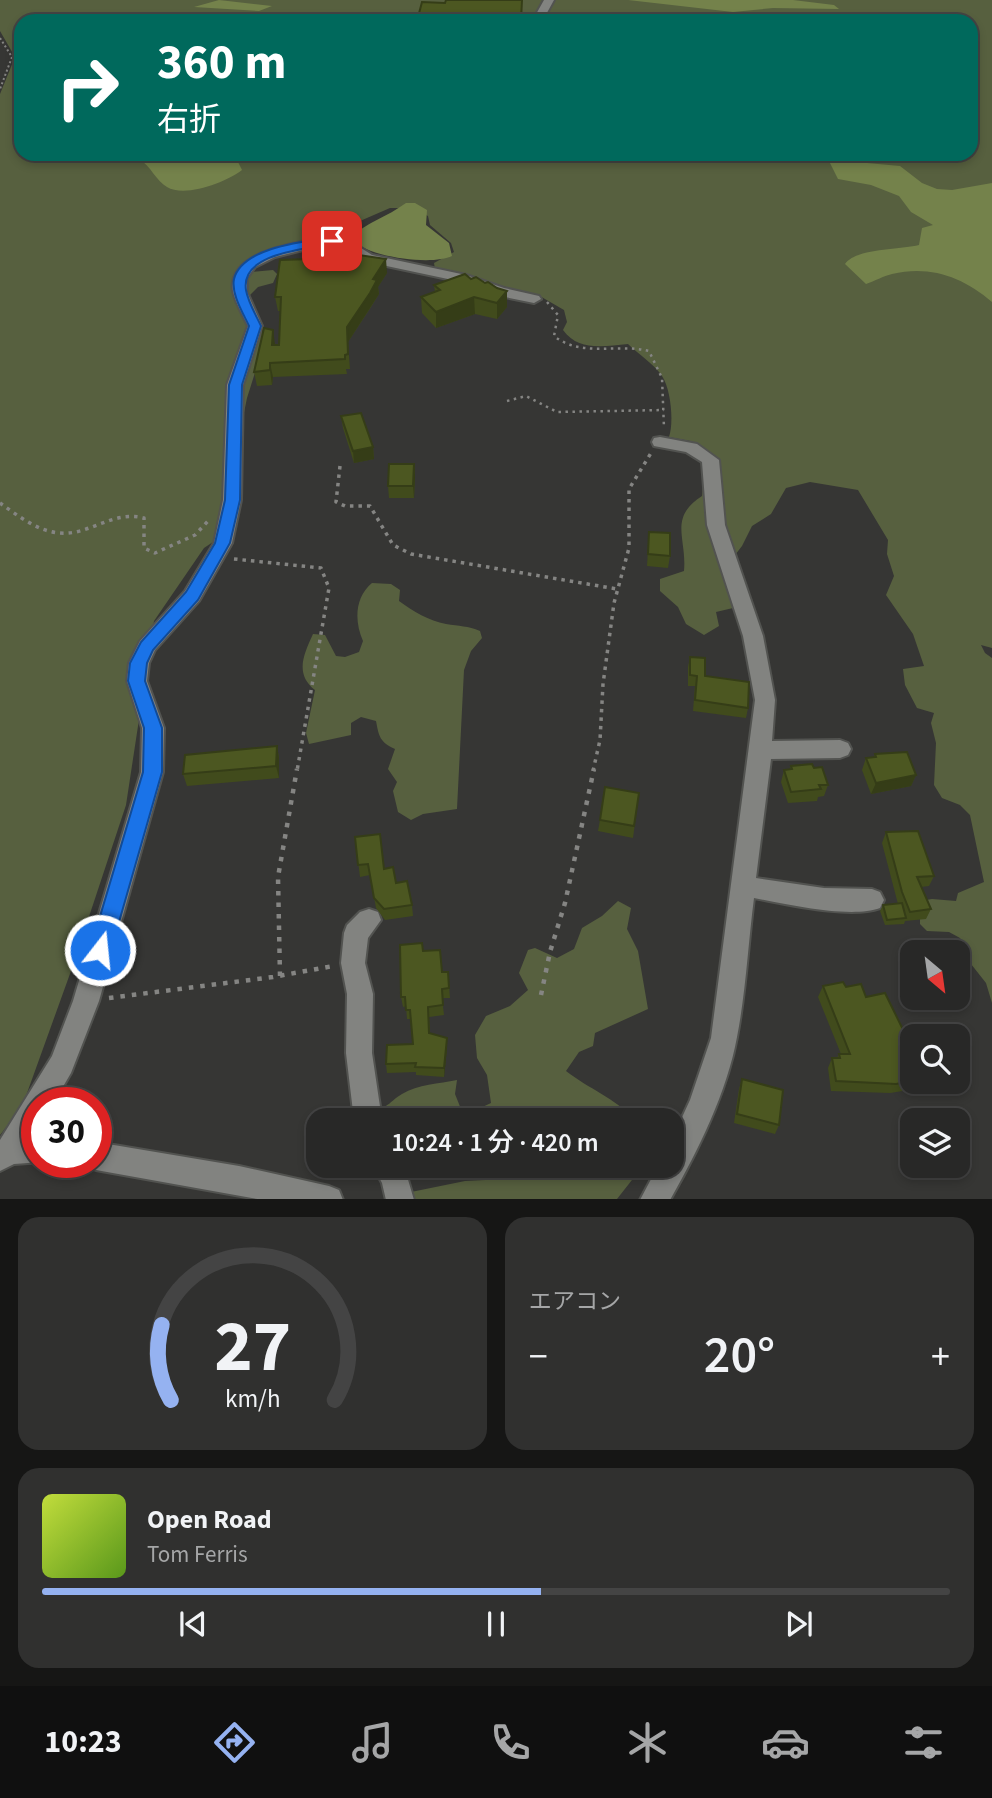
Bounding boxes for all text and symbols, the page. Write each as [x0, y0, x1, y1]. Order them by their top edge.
text: 360 m [157, 28, 286, 98]
icon: right [42, 42, 133, 133]
text: 右折 [157, 97, 221, 143]
pin [302, 211, 362, 271]
icon: arrive [313, 222, 351, 260]
position arrow [63, 913, 137, 987]
north arrow [900, 940, 970, 1010]
map controls [900, 940, 970, 1178]
button: search [900, 1024, 970, 1094]
speed limit sign: 30 [21, 1087, 112, 1178]
button: layers [900, 1108, 970, 1178]
text: 10:24 · 1 分 · 420 m [391, 1124, 599, 1161]
text: エアコン [529, 1285, 621, 1318]
text: 27 [214, 1295, 291, 1399]
text: 20° [704, 1319, 775, 1393]
text: − [529, 1330, 548, 1384]
text: + [931, 1330, 950, 1384]
text: km/h [225, 1380, 280, 1416]
text: Open Road [147, 1501, 272, 1538]
text: Tom Ferris [147, 1538, 248, 1571]
icon: previous [174, 1605, 212, 1643]
icon: pause [477, 1605, 515, 1643]
icon: next [780, 1605, 818, 1643]
icon: directions [210, 1718, 259, 1767]
icon: music [348, 1718, 397, 1767]
icon: phone [486, 1718, 535, 1767]
icon: climate [623, 1718, 672, 1767]
icon: car [761, 1718, 810, 1767]
icon: filters [899, 1718, 948, 1767]
text: 10:23 [44, 1719, 122, 1765]

